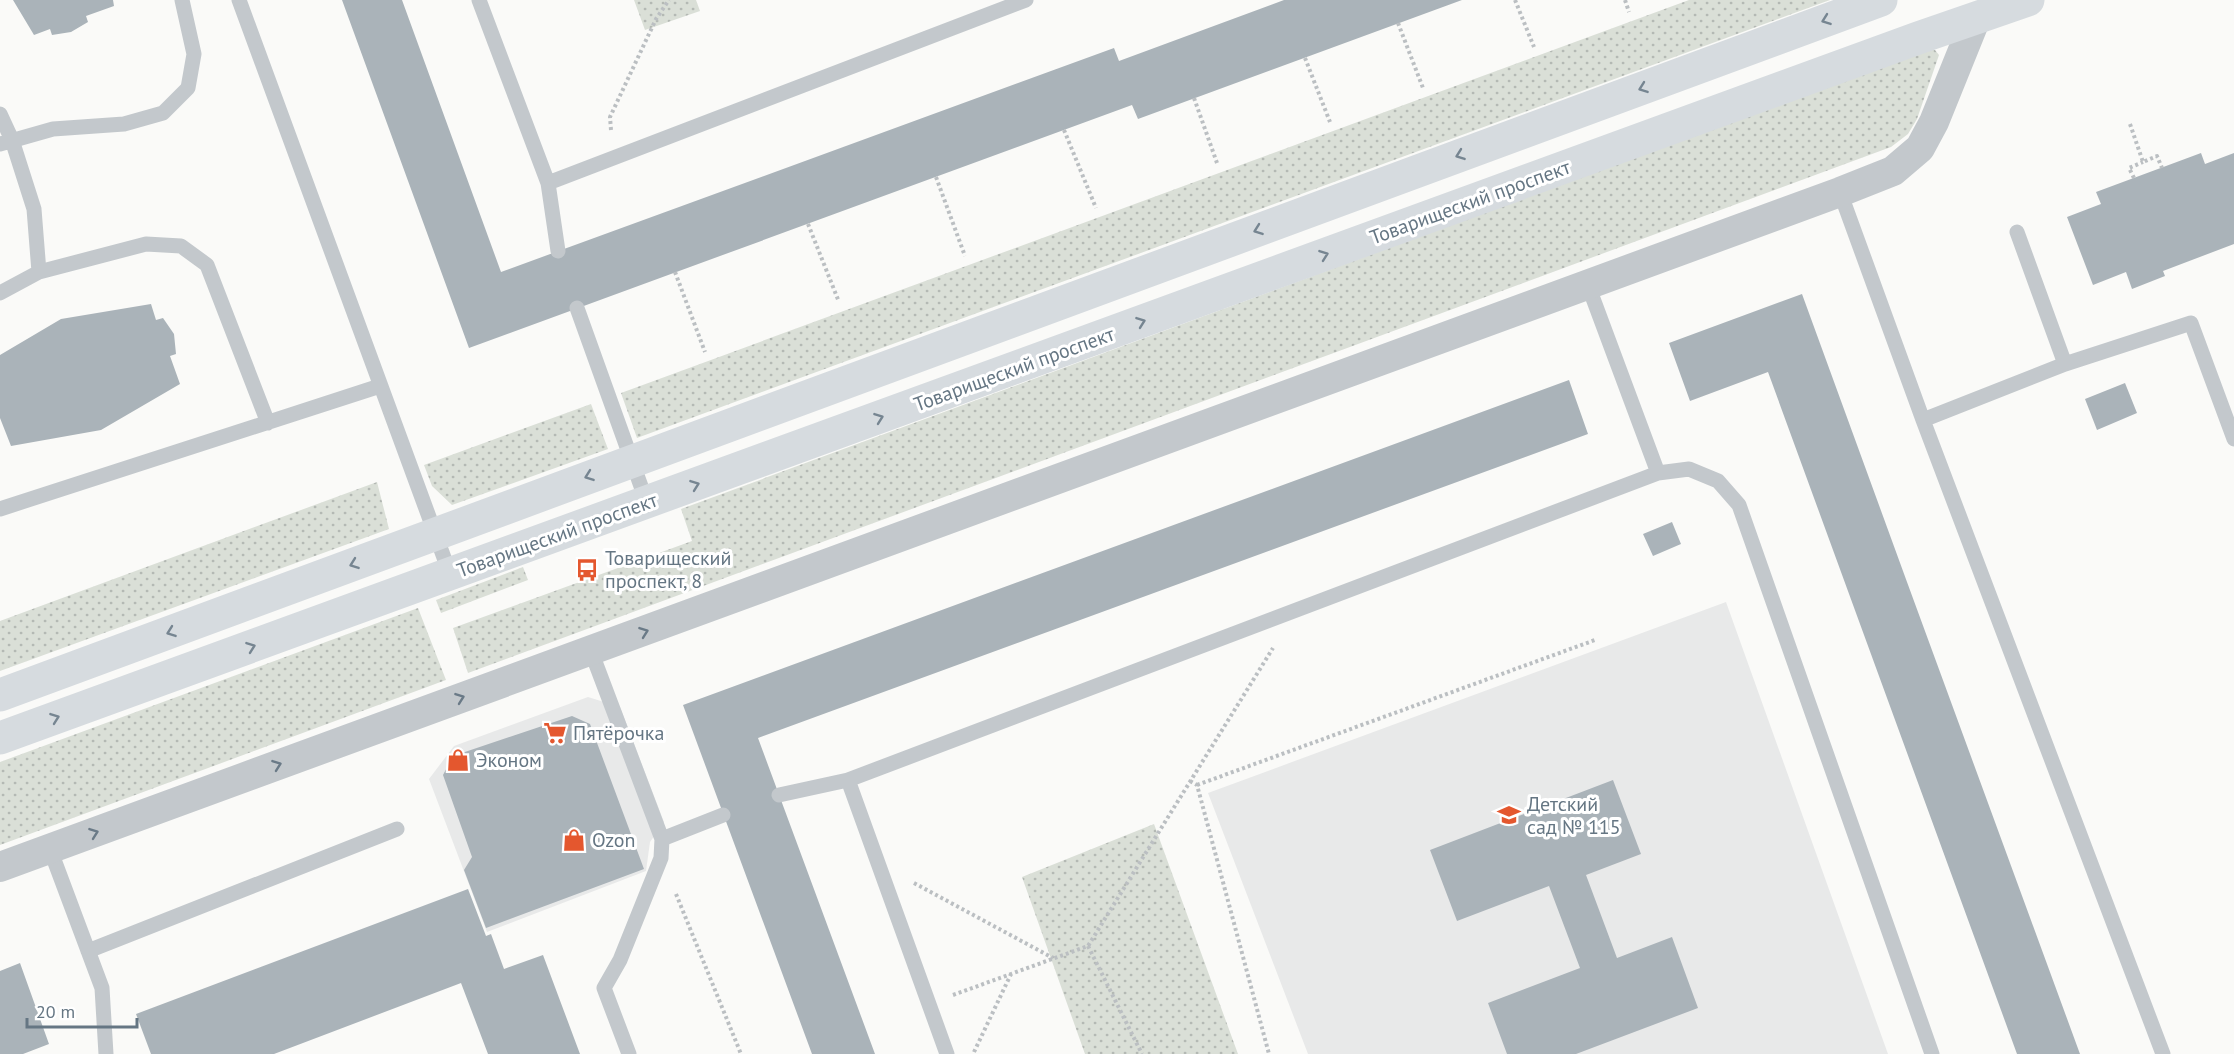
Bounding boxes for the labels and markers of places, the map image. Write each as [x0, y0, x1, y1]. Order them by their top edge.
place label: Товарищеский проспект, 8 [605, 545, 731, 594]
bus stop icon: Товарищеский проспект, 8 [574, 557, 600, 583]
supermarket icon: Пятёрочка [542, 720, 568, 746]
place label: Пятёрочка [573, 720, 664, 746]
shop icon: Эконом [445, 747, 471, 773]
place label: Эконом [476, 747, 542, 773]
place label: Детский сад № 115 [1527, 791, 1621, 840]
school or university icon: Детский сад № 115 [1496, 802, 1522, 828]
shop icon: Ozon [561, 827, 587, 853]
place label: Ozon [592, 827, 636, 853]

